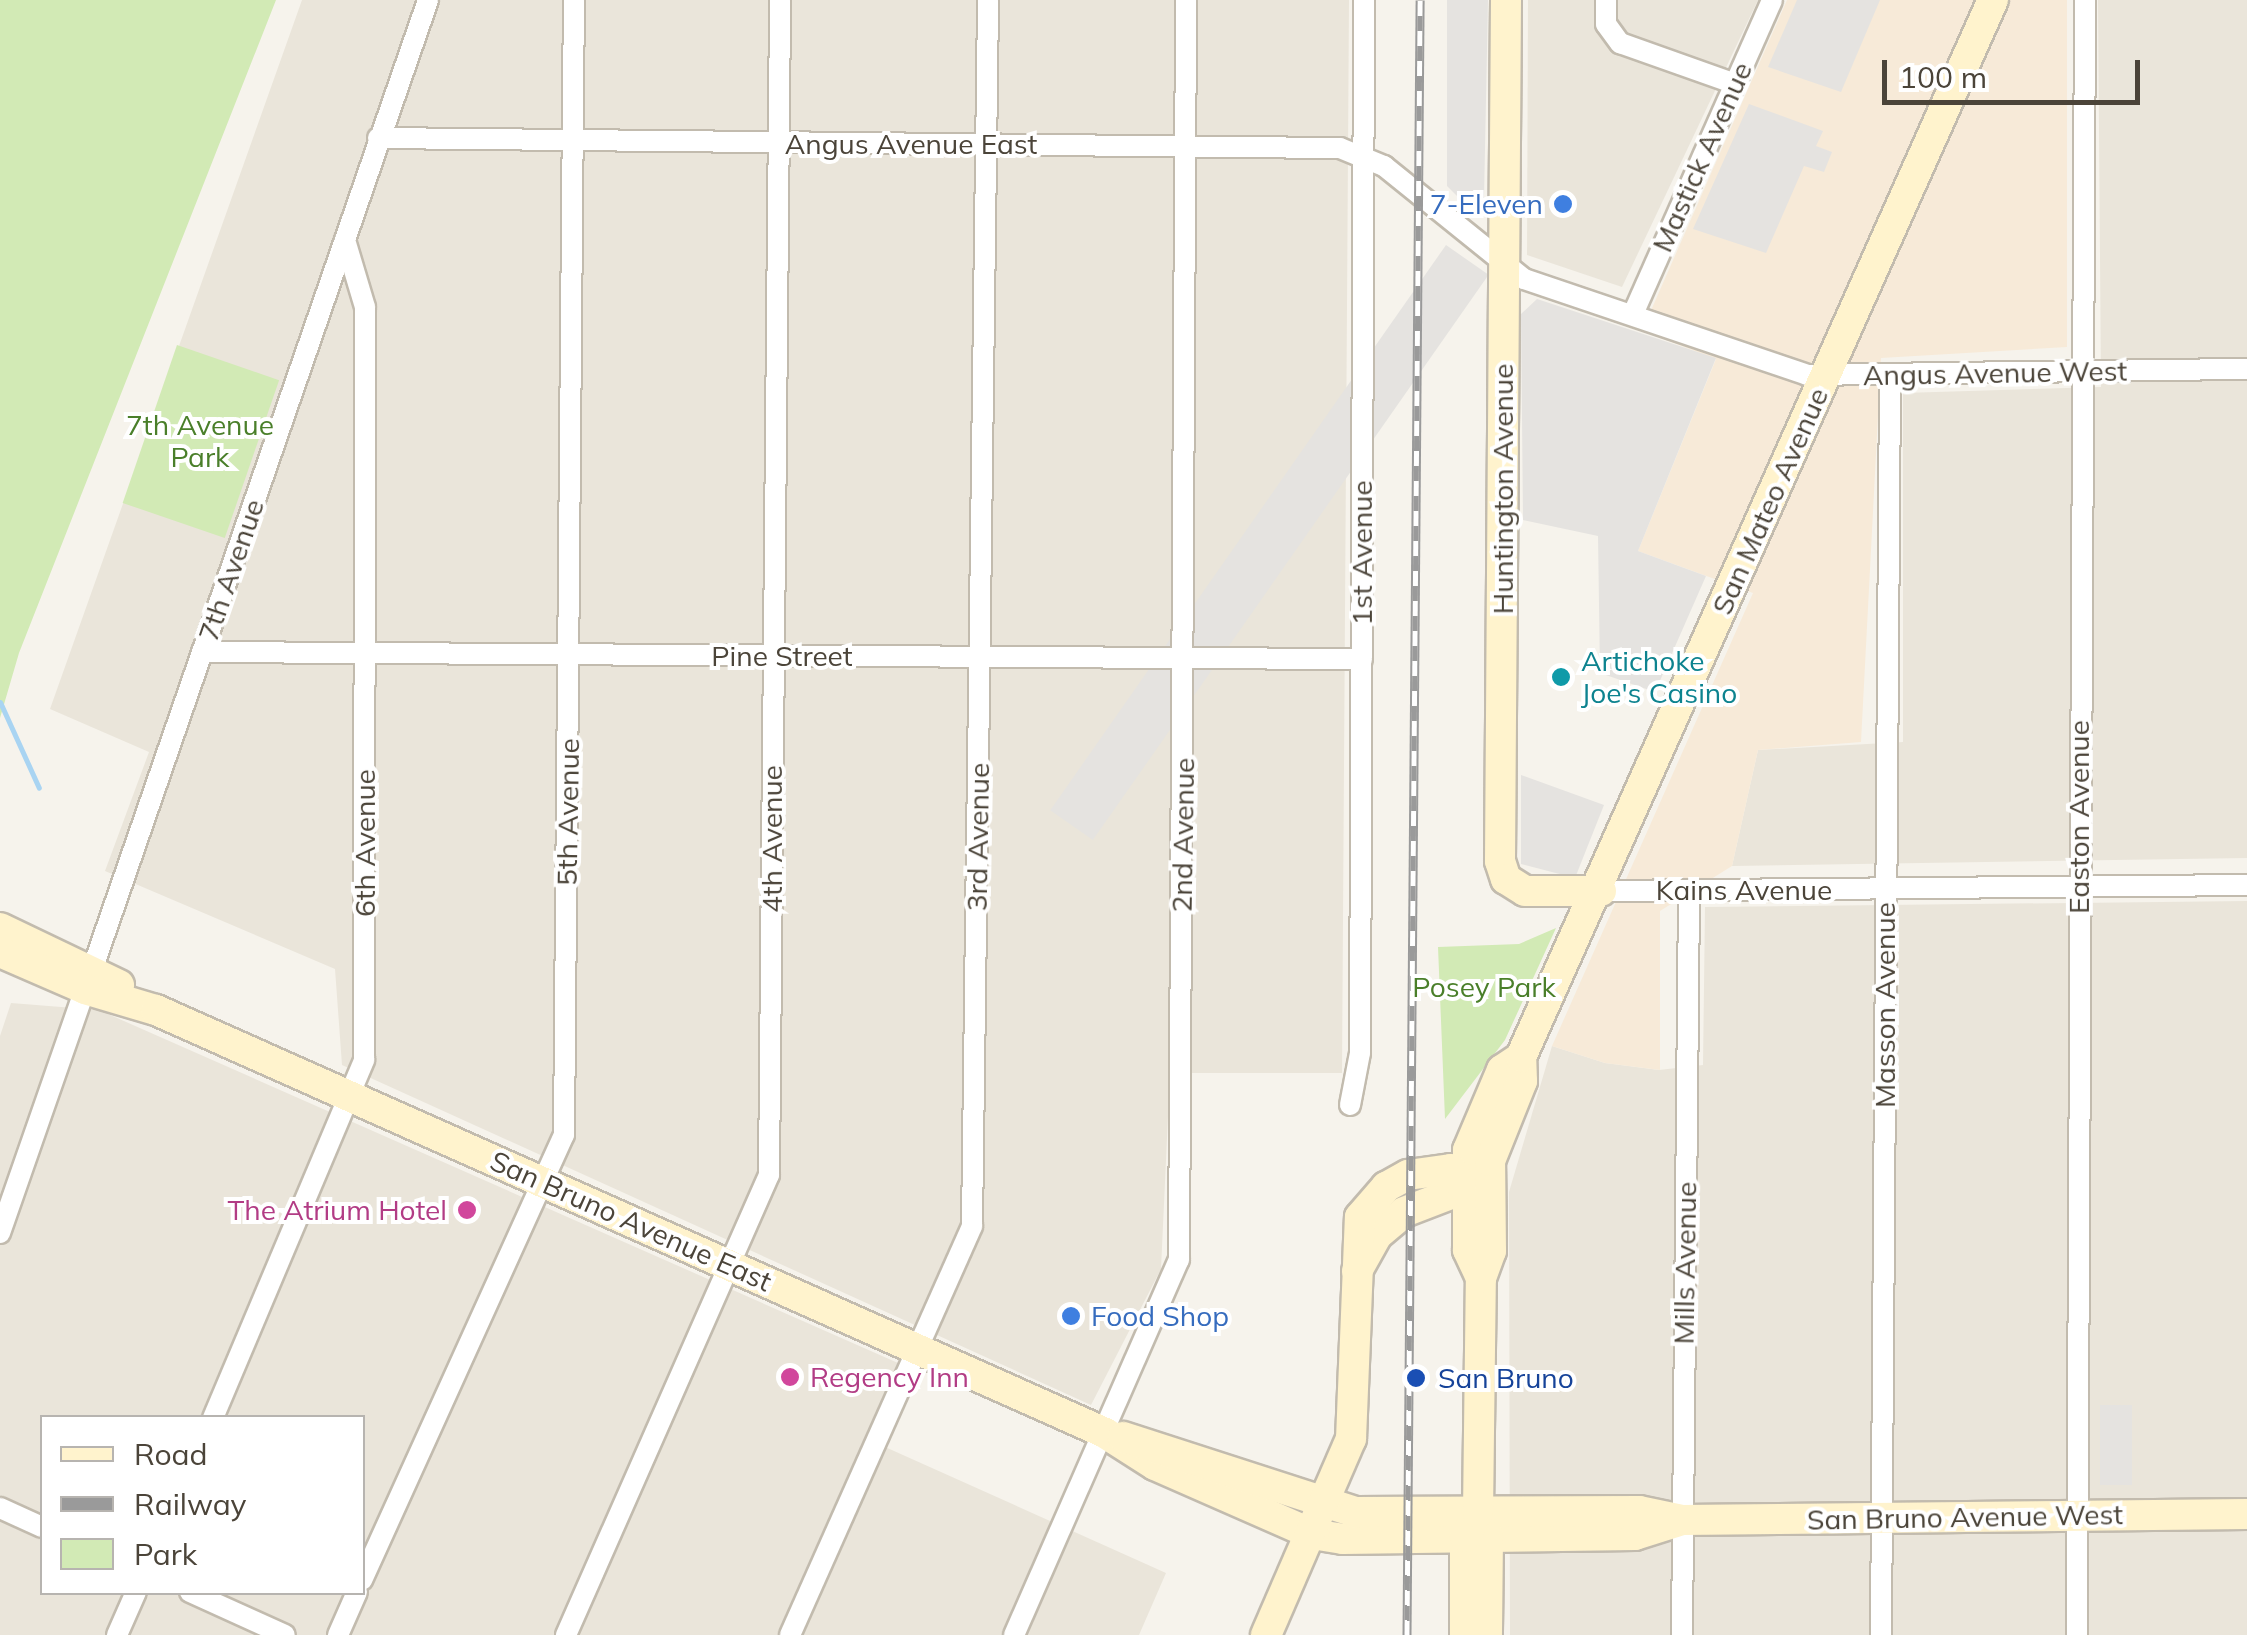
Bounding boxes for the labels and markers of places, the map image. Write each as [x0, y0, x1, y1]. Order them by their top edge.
place label: 7-Eleven [1430, 187, 1543, 221]
marker: 7-Eleven [1552, 193, 1574, 215]
place label: Artichoke Joe's Casino [1581, 644, 1737, 710]
marker: Artichoke Joe's Casino [1550, 666, 1572, 688]
place label: The Atrium Hotel [227, 1193, 447, 1227]
marker: The Atrium Hotel [456, 1199, 478, 1221]
place label: Food Shop [1091, 1299, 1229, 1333]
marker: Food Shop [1060, 1305, 1082, 1327]
place label: Regency Inn [810, 1360, 969, 1394]
place label: San Bruno [1438, 1361, 1574, 1395]
marker: San Bruno [1403, 1365, 1429, 1391]
marker: Regency Inn [779, 1366, 801, 1388]

